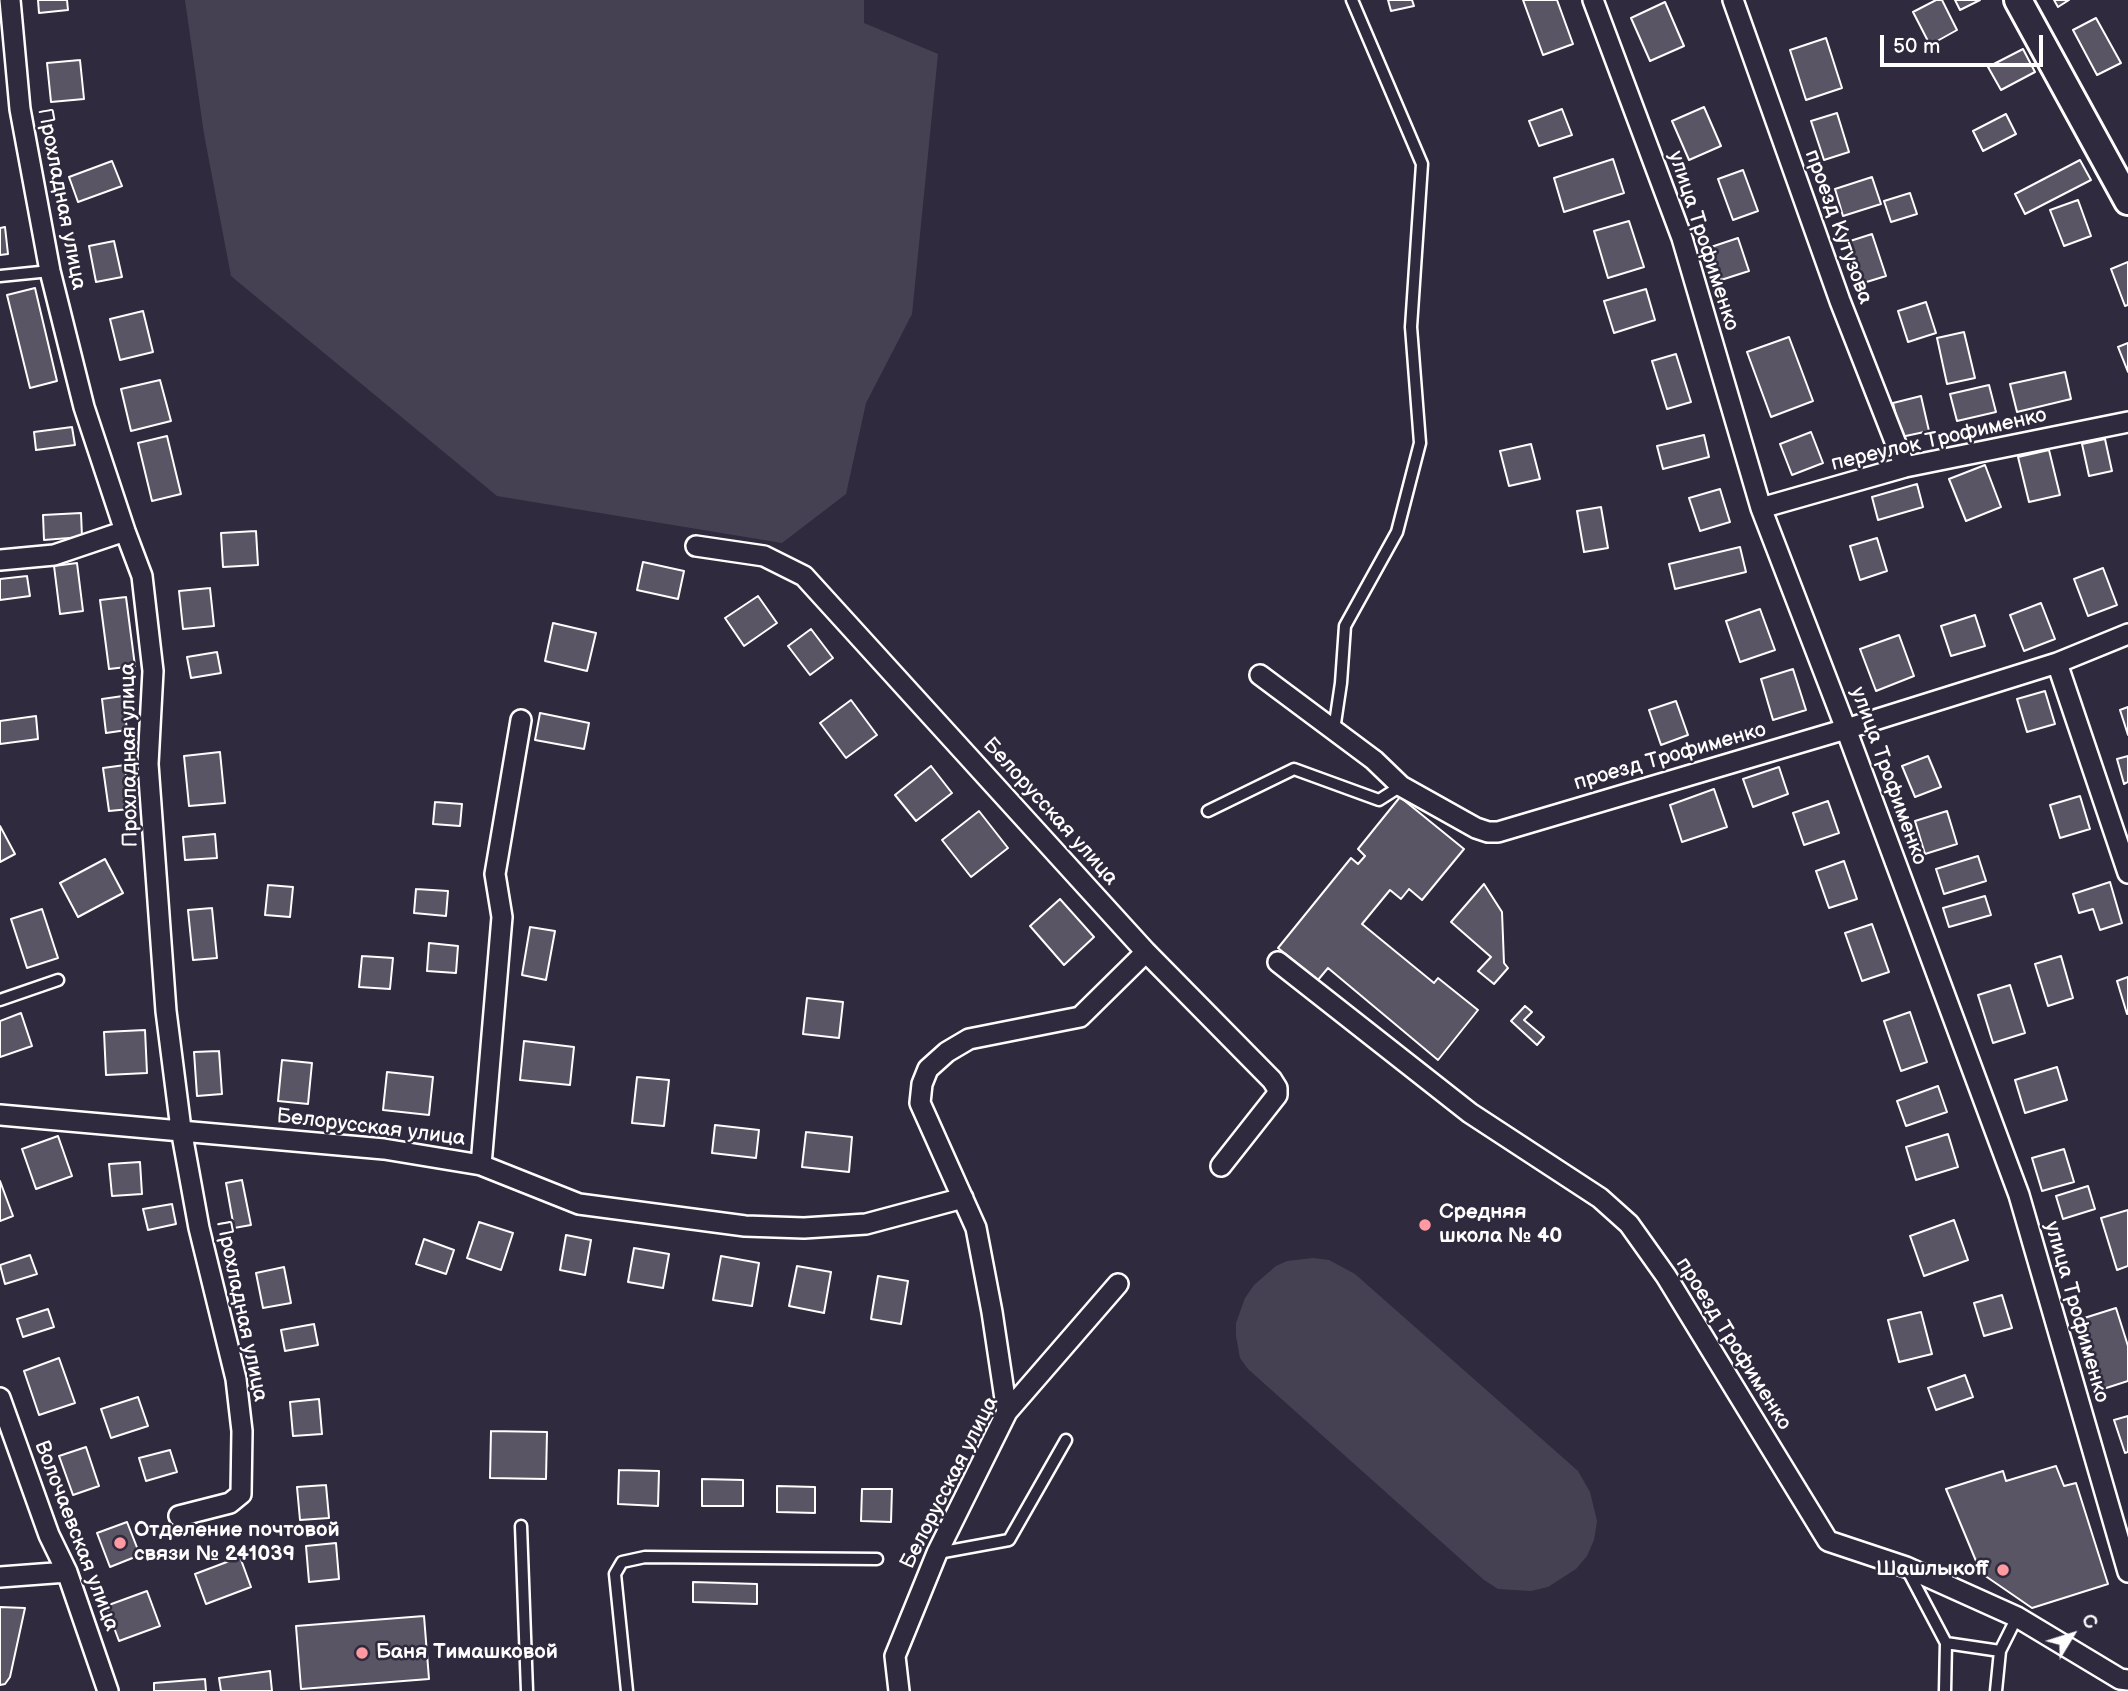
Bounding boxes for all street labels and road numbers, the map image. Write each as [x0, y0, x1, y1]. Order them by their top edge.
street label: Прохладная улица [31, 106, 91, 292]
street label: проезд Кутузова [1798, 146, 1878, 308]
street label: улица Трофименко [1662, 148, 1744, 334]
street label: переулок Трофименко [1829, 403, 2049, 477]
street label: Прохладная улица [116, 662, 144, 848]
street label: улица Трофименко [1844, 684, 1932, 868]
street label: проезд Трофименко [1571, 718, 1769, 796]
street label: Белорусская улица [977, 733, 1123, 891]
street label: Белорусская улица [275, 1104, 467, 1152]
street label: Прохладная улица [209, 1218, 273, 1404]
street label: улица Трофименко [2038, 1219, 2114, 1405]
street label: проезд Трофименко [1670, 1253, 1796, 1435]
street label: Белорусская улица [896, 1393, 1004, 1573]
street label: Волочаевская улица [28, 1437, 124, 1635]

